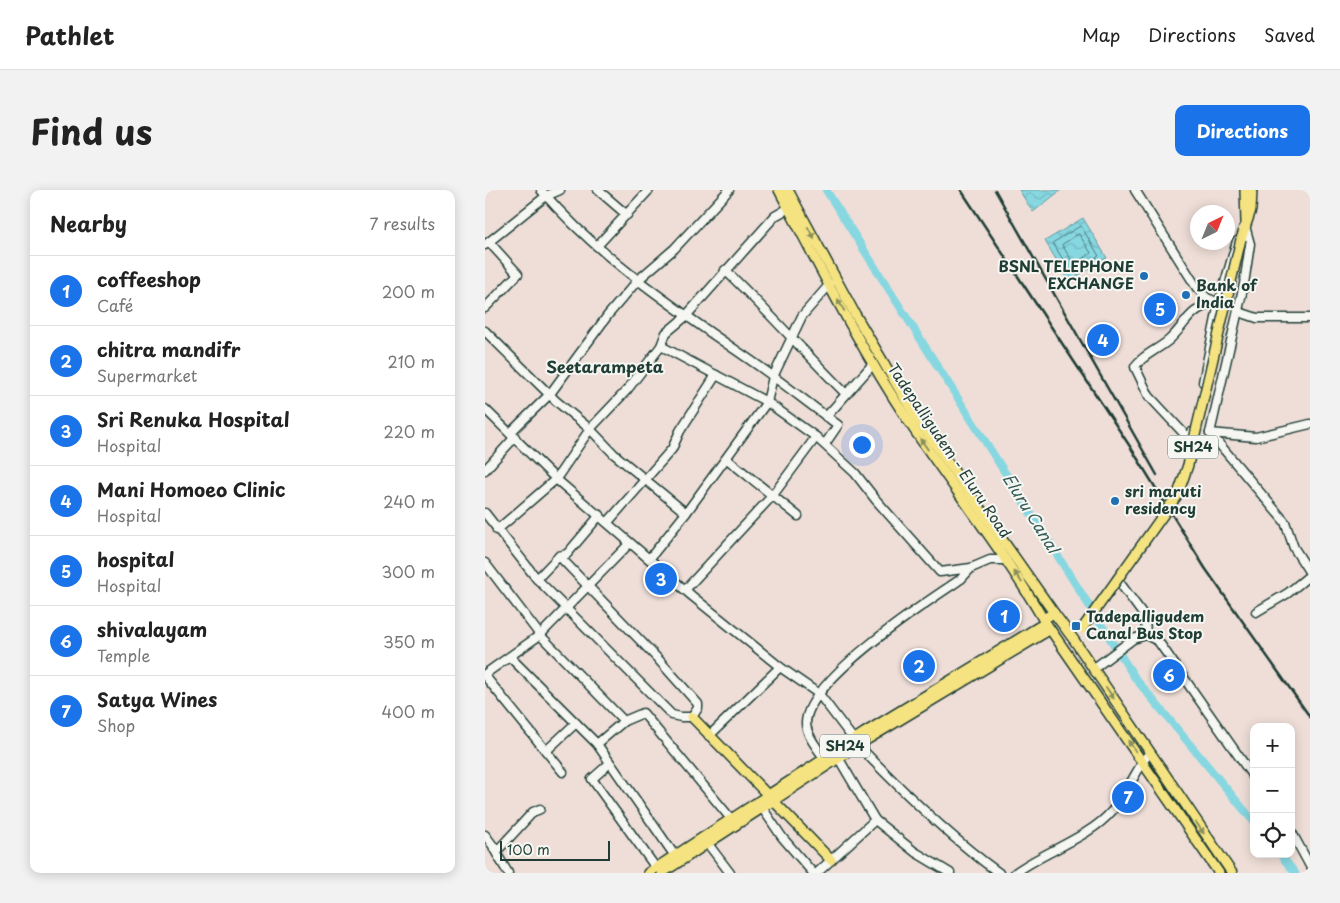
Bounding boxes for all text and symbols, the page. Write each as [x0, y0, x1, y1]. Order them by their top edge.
text: Pathlet [25, 17, 115, 53]
text: Map [1082, 21, 1120, 48]
text: Directions [1148, 21, 1236, 48]
text: Saved [1264, 21, 1315, 48]
text: Find us [30, 104, 152, 157]
button: Directions [1175, 105, 1310, 156]
north arrow [1190, 205, 1235, 250]
text: Nearby [50, 207, 127, 239]
text: 7 results [370, 211, 435, 235]
one-way arrow [807, 226, 815, 240]
place label: BSNL TELEPHONE EXCHANGE [999, 254, 1134, 294]
text: coffeeshop [97, 265, 201, 293]
marker: BSNL TELEPHONE EXCHANGE [1138, 270, 1150, 282]
place label: Bank of India [1196, 273, 1259, 313]
text: 1 [62, 279, 70, 303]
text: 200 m [382, 279, 435, 303]
marker: Bank of India [1180, 289, 1192, 301]
pin: 5 [1144, 290, 1176, 328]
text: Café [97, 293, 133, 317]
one-way arrow [837, 298, 845, 312]
pin: 4 [1087, 321, 1119, 359]
text: chitra mandifr [97, 335, 240, 363]
text: 2 [60, 349, 72, 373]
text: 210 m [387, 349, 435, 373]
district label: Seetarampeta [546, 354, 664, 378]
street label: Tadepalligudem - Eluru Road [883, 358, 1018, 542]
text: Supermarket [97, 363, 197, 387]
text: Sri Renuka Hospital [97, 405, 290, 433]
text: 3 [61, 419, 71, 443]
text: 220 m [384, 419, 435, 443]
your location [849, 432, 875, 458]
text: Hospital [97, 433, 161, 457]
road number: SH24 [1168, 436, 1218, 458]
one-way arrow [919, 438, 929, 451]
water label: Eluru Canal [998, 468, 1067, 559]
text: Mani Homoeo Clinic [97, 475, 286, 503]
place label: sri maruti residency [1125, 479, 1201, 519]
text: 4 [61, 489, 71, 513]
text: 240 m [383, 489, 435, 513]
marker: sri maruti residency [1109, 495, 1121, 507]
text: Hospital [97, 503, 161, 527]
text: hospital [97, 545, 174, 573]
text: 5 [61, 559, 71, 583]
text: 300 m [381, 559, 435, 583]
pin: 3 [645, 560, 677, 598]
one-way arrow [1013, 571, 1023, 584]
text: Hospital [97, 573, 161, 597]
pin: 1 [988, 597, 1020, 635]
place label: Tadepalligudem Canal Bus Stop [1086, 604, 1204, 644]
text: shivalayam [97, 615, 207, 643]
marker: Tadepalligudem Canal Bus Stop [1070, 620, 1082, 632]
text: 6 [60, 629, 72, 653]
text: 350 m [383, 629, 435, 653]
text: Temple [97, 643, 150, 667]
pin: 2 [903, 647, 935, 685]
pin: 6 [1153, 656, 1185, 694]
text: Satya Wines [97, 685, 217, 713]
one-way arrow [1105, 687, 1114, 700]
text: 7 [61, 699, 71, 723]
text: 400 m [382, 699, 435, 723]
text: Shop [97, 713, 135, 737]
map controls [1250, 723, 1295, 858]
button: + [1250, 723, 1295, 768]
road number: SH24 [820, 734, 870, 758]
one-way arrow [1127, 740, 1137, 753]
button: − [1250, 768, 1295, 813]
pin: 7 [1112, 778, 1144, 816]
button: locate [1250, 813, 1295, 858]
one-way arrow [1195, 821, 1205, 835]
scale bar [500, 838, 610, 861]
text: 100 m [507, 839, 550, 860]

